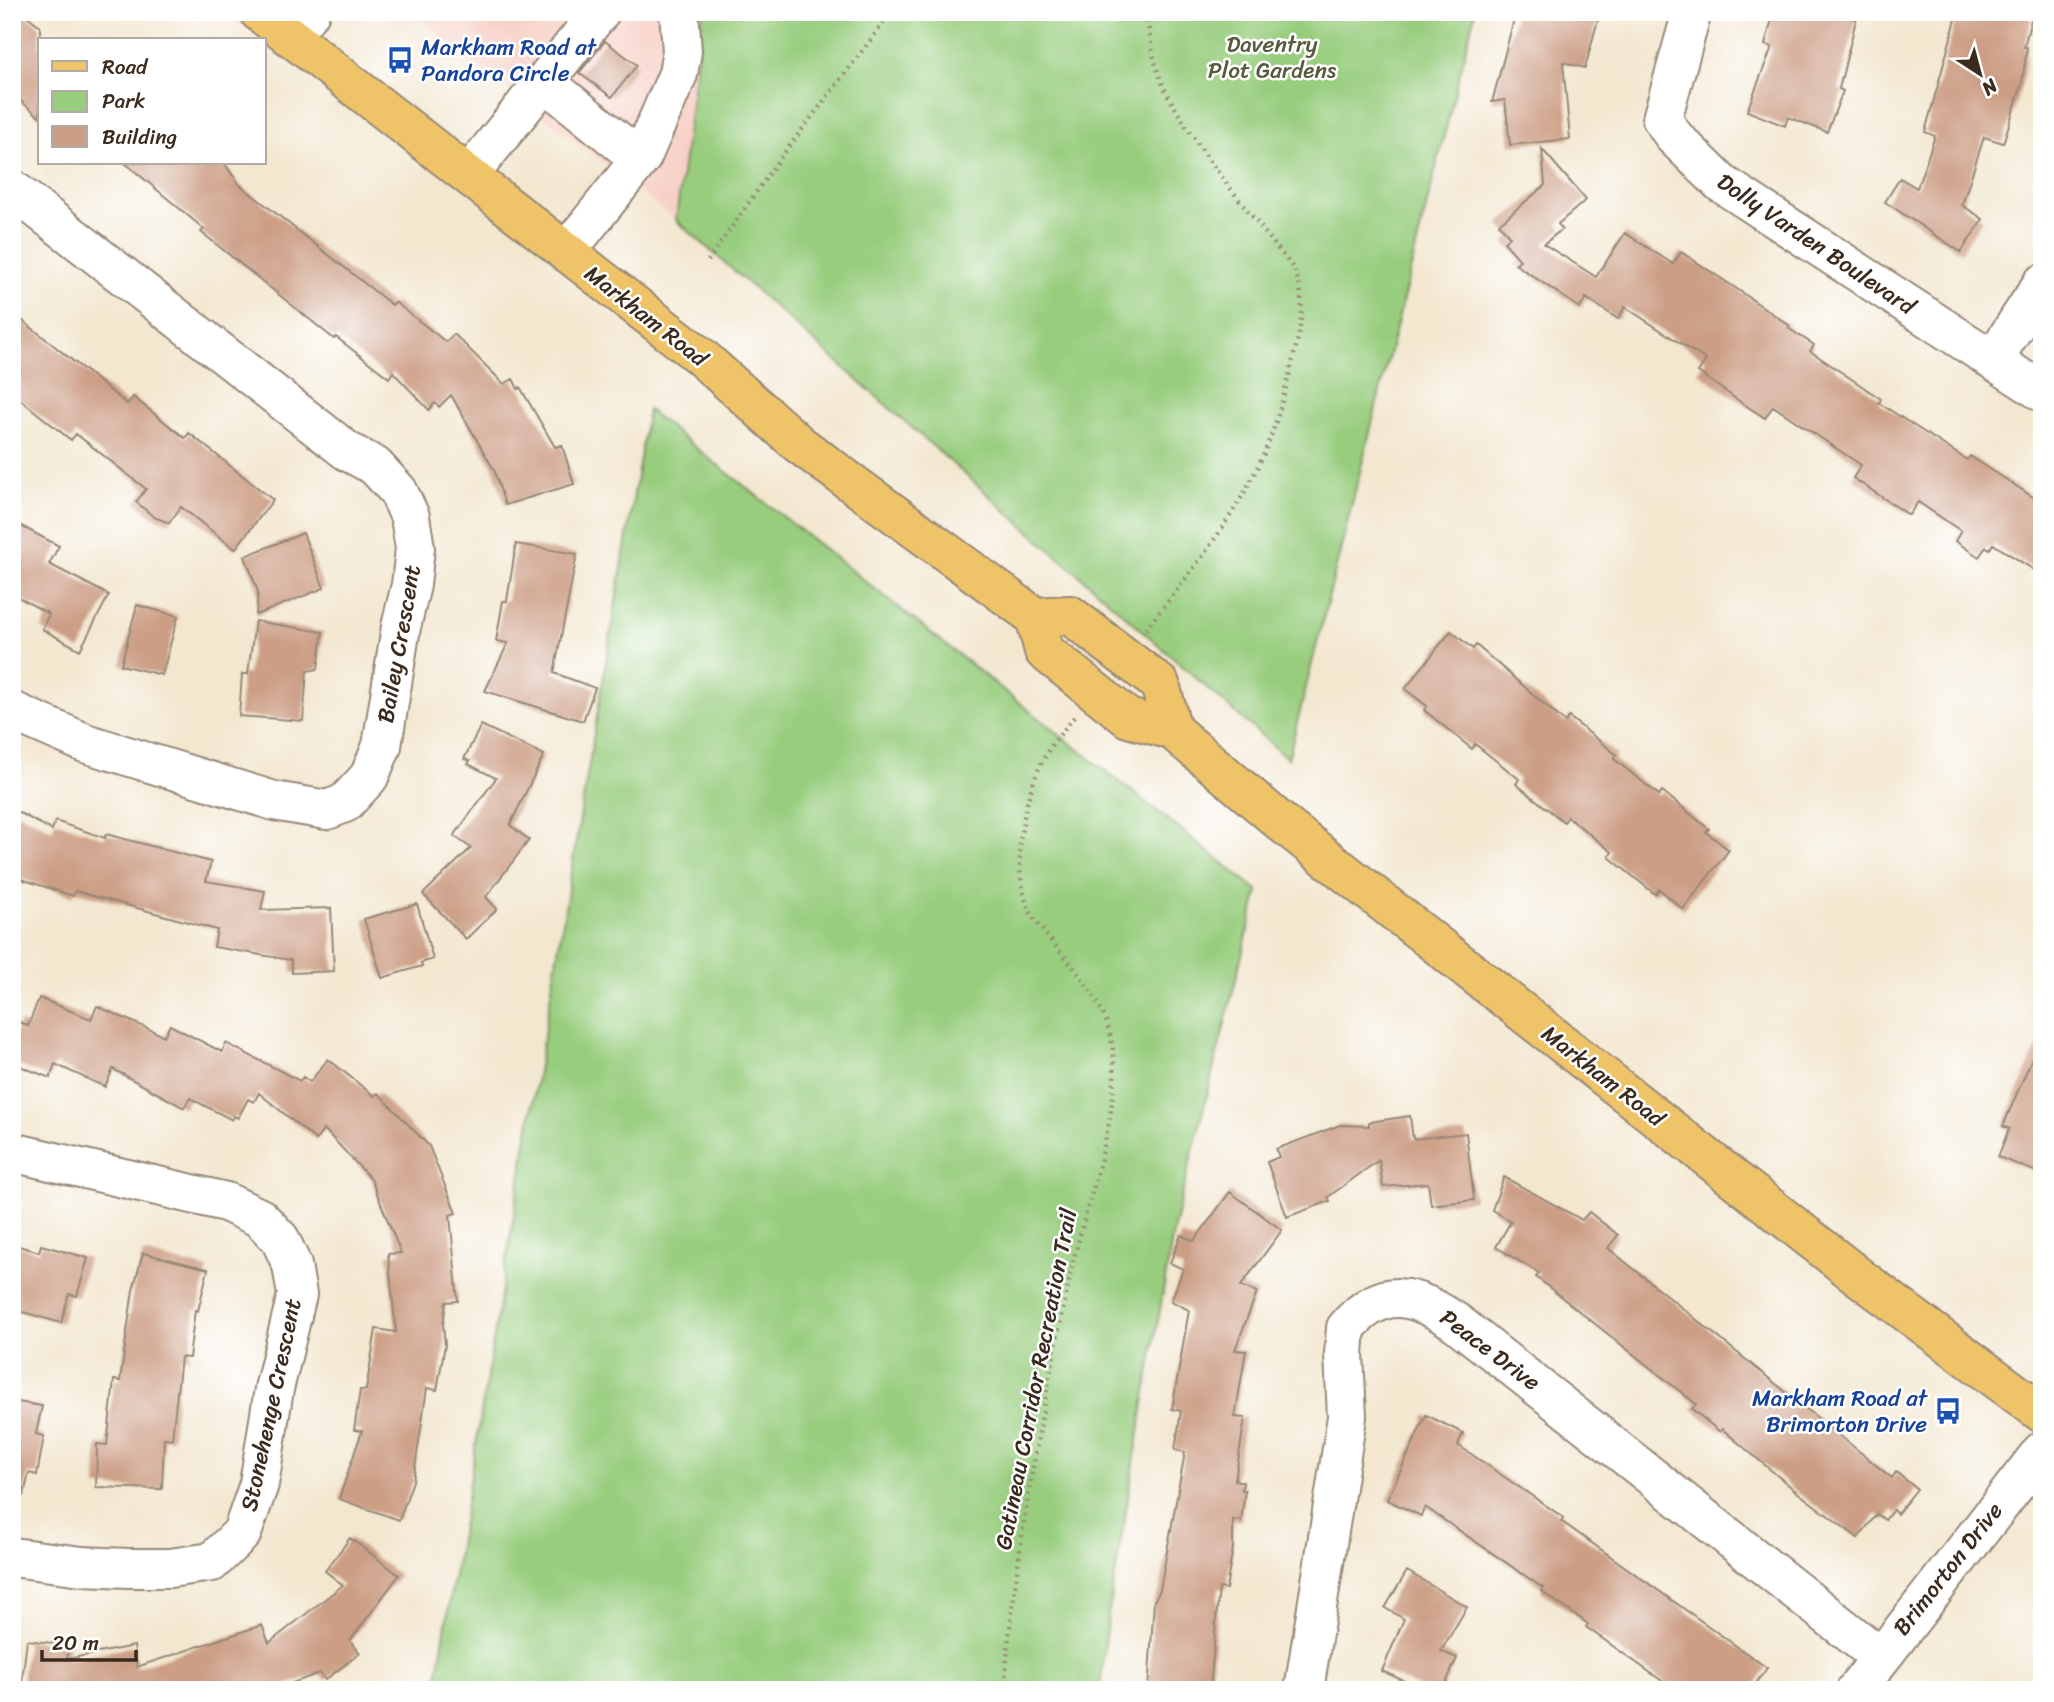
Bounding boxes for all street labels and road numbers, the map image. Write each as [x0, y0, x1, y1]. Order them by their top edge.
street label: Dolly Varden Boulevard [1708, 162, 1925, 327]
street label: Markham Road [575, 254, 718, 379]
street label: Bailey Crescent [365, 562, 433, 726]
street label: Markham Road [1532, 1014, 1675, 1139]
street label: Gatineau Corridor Recreation Trail [983, 1204, 1089, 1553]
street label: Stonehenge Crescent [228, 1295, 314, 1515]
street label: Peace Drive [1431, 1298, 1550, 1402]
street label: Brimorton Drive [1882, 1493, 2014, 1645]

